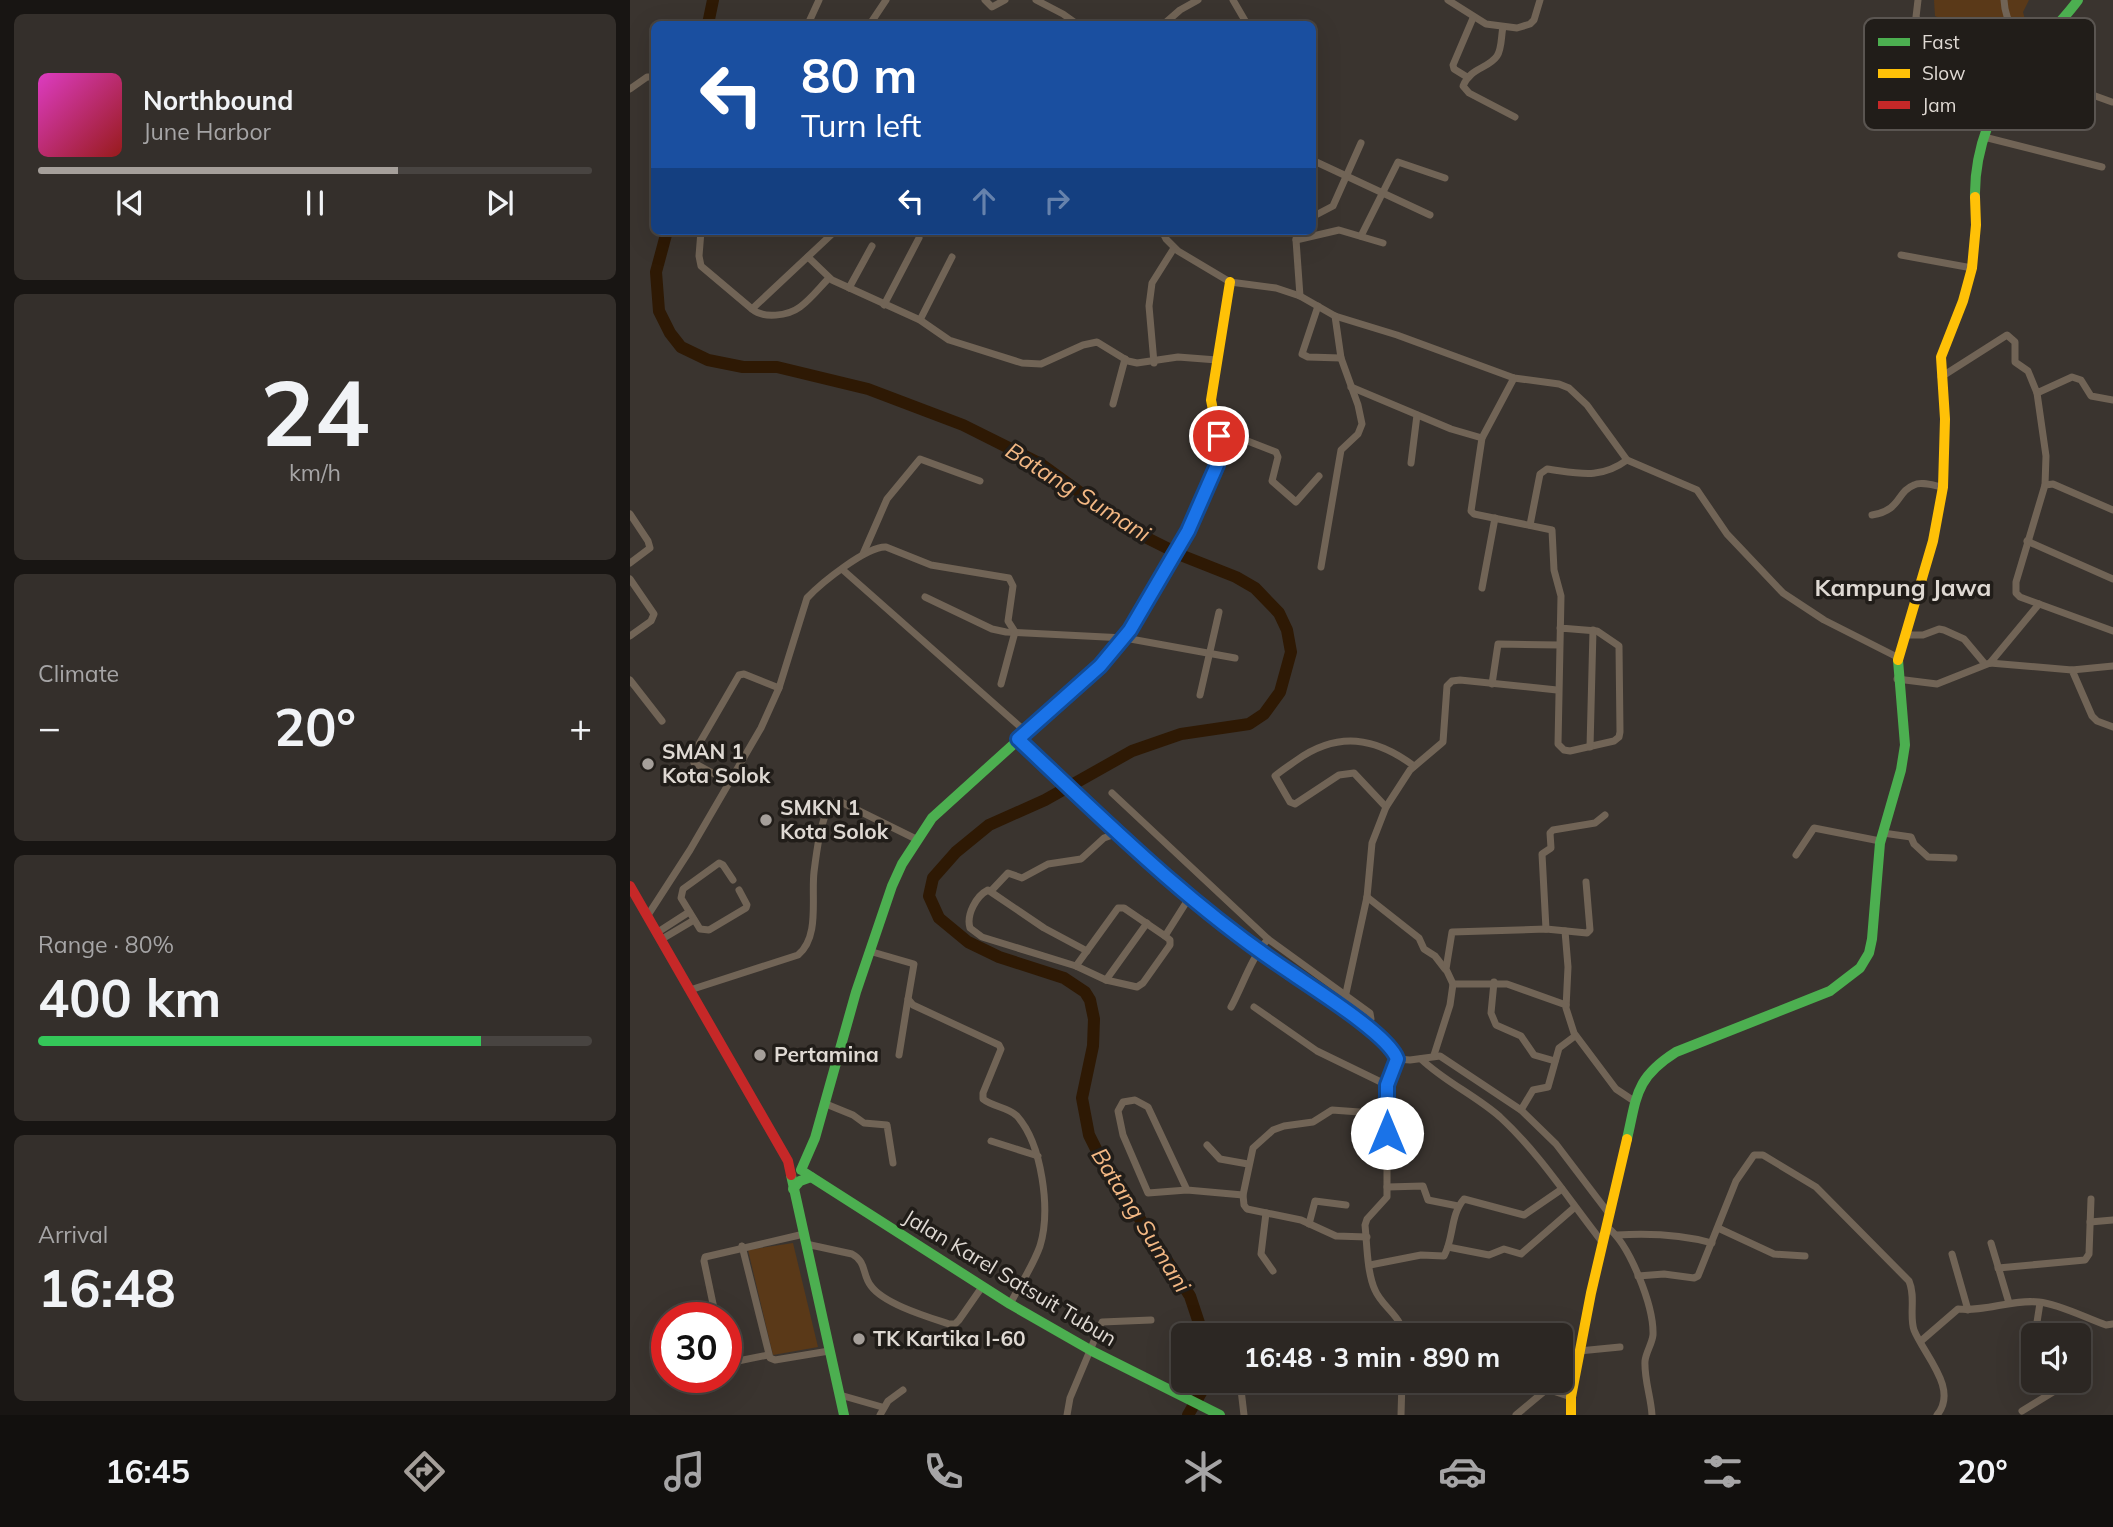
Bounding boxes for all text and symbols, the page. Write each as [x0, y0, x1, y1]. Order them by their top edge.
legend [1864, 18, 2095, 130]
text: Fast [1922, 30, 1960, 54]
text: 80 m [801, 44, 917, 105]
icon: left [686, 49, 777, 140]
text: Slow [1922, 61, 1966, 85]
text: Northbound [143, 84, 293, 117]
text: Jam [1922, 93, 1956, 117]
text: Turn left [801, 105, 921, 145]
text: June Harbor [143, 117, 271, 146]
icon: left [892, 182, 930, 220]
icon: ahead [965, 182, 1003, 220]
icon: right [1038, 182, 1076, 220]
icon: previous [111, 184, 149, 222]
icon: pause [296, 184, 334, 222]
icon: next [481, 184, 519, 222]
text: 24 [260, 355, 370, 469]
pin [1189, 406, 1249, 466]
icon: arrive [1200, 417, 1238, 455]
water label: Batang Sumani [1001, 436, 1156, 548]
text: km/h [289, 458, 341, 487]
district label: Kampung Jawa [1815, 572, 1991, 602]
text: Climate [38, 659, 119, 688]
text: 20° [274, 694, 356, 759]
text: − [38, 703, 61, 751]
text: + [569, 703, 592, 751]
place label: SMAN 1 Kota Solok [662, 738, 771, 788]
marker: SMAN 1 Kota Solok [640, 756, 656, 772]
place label: SMKN 1 Kota Solok [780, 794, 889, 844]
marker: SMKN 1 Kota Solok [758, 812, 774, 828]
text: Range · 80% [38, 930, 174, 959]
text: 400 km [38, 965, 221, 1030]
place label: Pertamina [774, 1041, 879, 1067]
marker: Pertamina [752, 1047, 768, 1063]
position arrow [1350, 1096, 1424, 1170]
water label: Batang Sumani [1085, 1142, 1198, 1298]
street label: Jalan Karel Satsuit Tubun [899, 1203, 1122, 1351]
text: Arrival [38, 1220, 108, 1249]
text: 16:48 [38, 1255, 176, 1320]
speed limit sign: 30 [651, 1302, 742, 1393]
map controls [2021, 1323, 2091, 1393]
button: sound [2021, 1323, 2091, 1393]
place label: TK Kartika I-60 [873, 1325, 1026, 1351]
marker: TK Kartika I-60 [851, 1331, 867, 1347]
text: 16:48 · 3 min · 890 m [1244, 1341, 1500, 1374]
icon: directions [400, 1447, 449, 1496]
icon: music [660, 1447, 709, 1496]
icon: phone [919, 1447, 968, 1496]
icon: climate [1179, 1447, 1228, 1496]
icon: car [1438, 1447, 1487, 1496]
icon: filters [1698, 1447, 1747, 1496]
text: 16:45 [105, 1451, 190, 1491]
text: 20° [1957, 1451, 2008, 1491]

